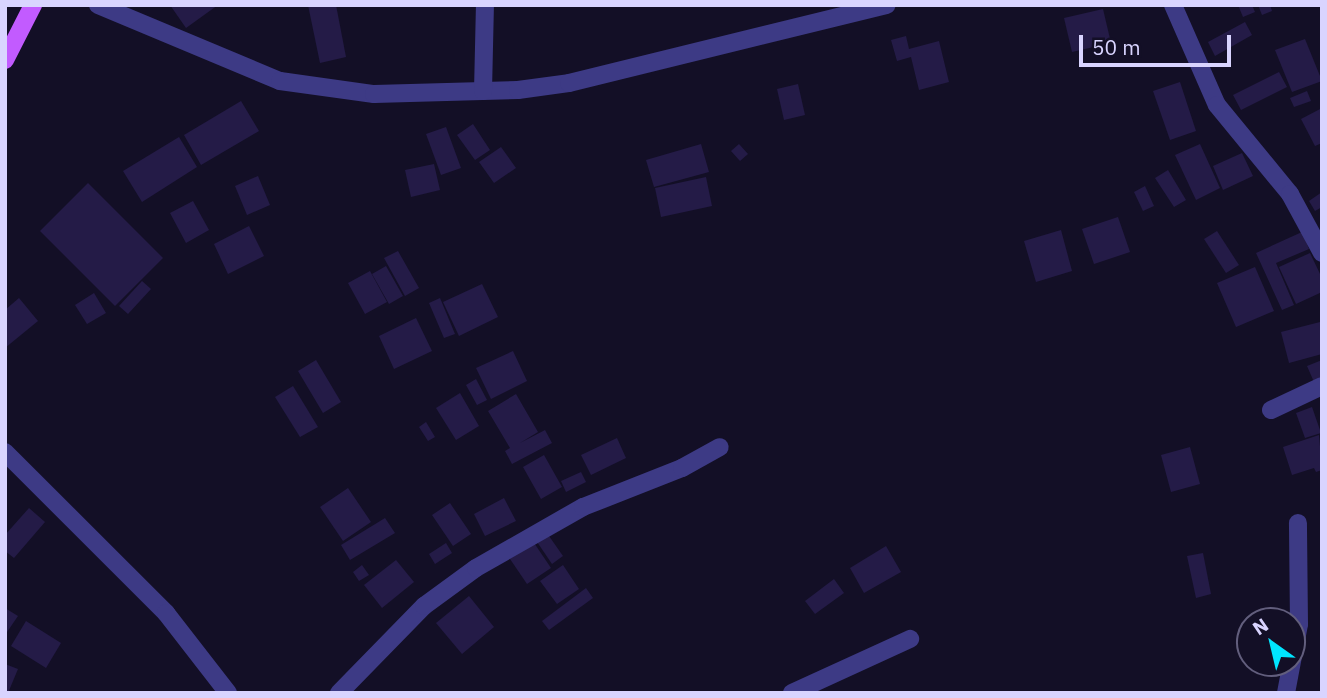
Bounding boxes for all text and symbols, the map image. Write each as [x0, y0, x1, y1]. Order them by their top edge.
scale bar [1082, 21, 1234, 65]
text: 50 m [1092, 33, 1141, 61]
north arrow [1236, 607, 1306, 677]
text: N [1248, 612, 1273, 640]

